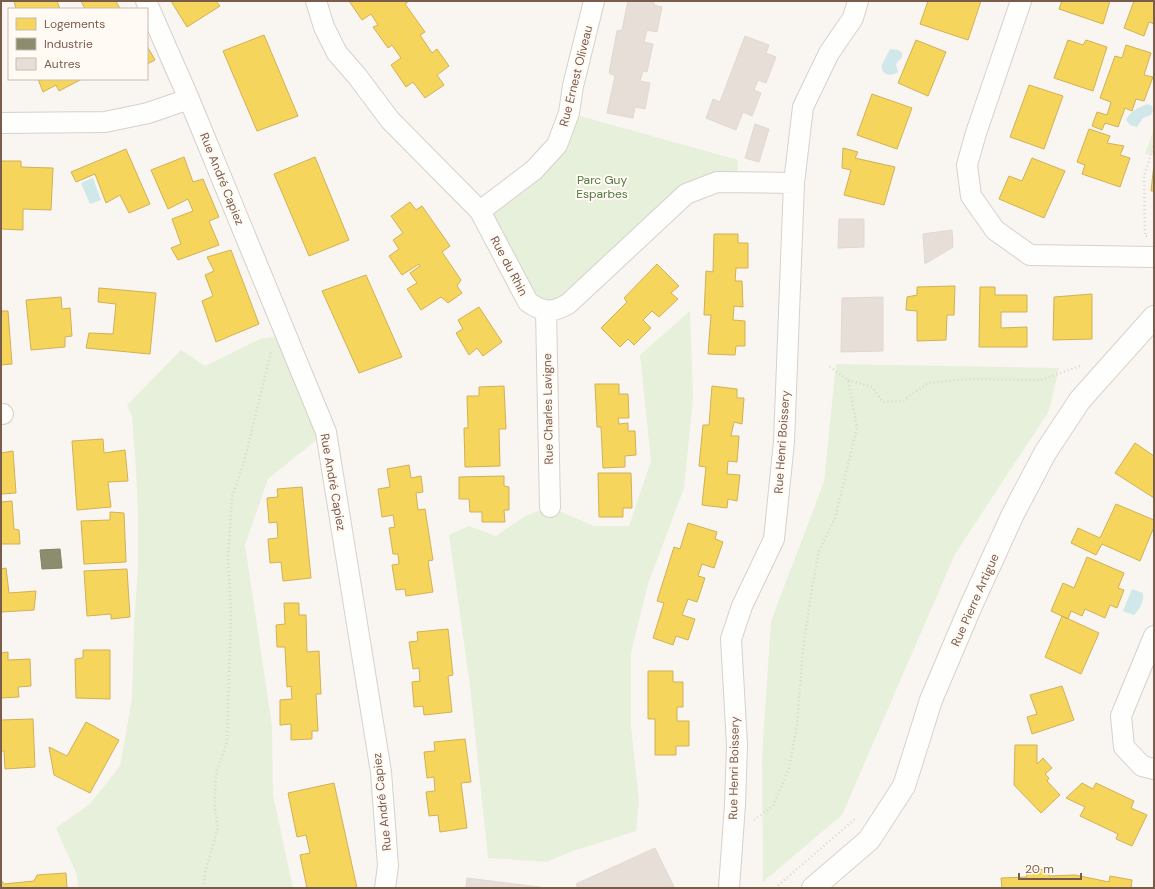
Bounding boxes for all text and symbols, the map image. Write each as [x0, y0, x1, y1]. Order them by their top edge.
legend [8, 8, 148, 80]
text: Logements [44, 16, 105, 32]
street label: Rue Ernest Oliveau [556, 24, 596, 128]
text: Industrie [44, 36, 93, 52]
text: Autres [44, 56, 80, 72]
street label: Rue André Capiez [196, 130, 248, 228]
park label: Parc Guy Esparbes [576, 172, 628, 202]
street label: Rue du Rhin [487, 233, 531, 299]
street label: Rue Charles Lavigne [539, 353, 557, 465]
street label: Rue Henri Boissery [770, 389, 794, 494]
street label: Rue André Capiez [317, 432, 349, 532]
street label: Rue Pierre Artigue [947, 551, 1003, 649]
street label: Rue Henri Boissery [725, 716, 743, 820]
street label: Rue André Capiez [369, 752, 395, 852]
scale bar [1019, 855, 1081, 881]
text: 20 m [1025, 861, 1054, 877]

